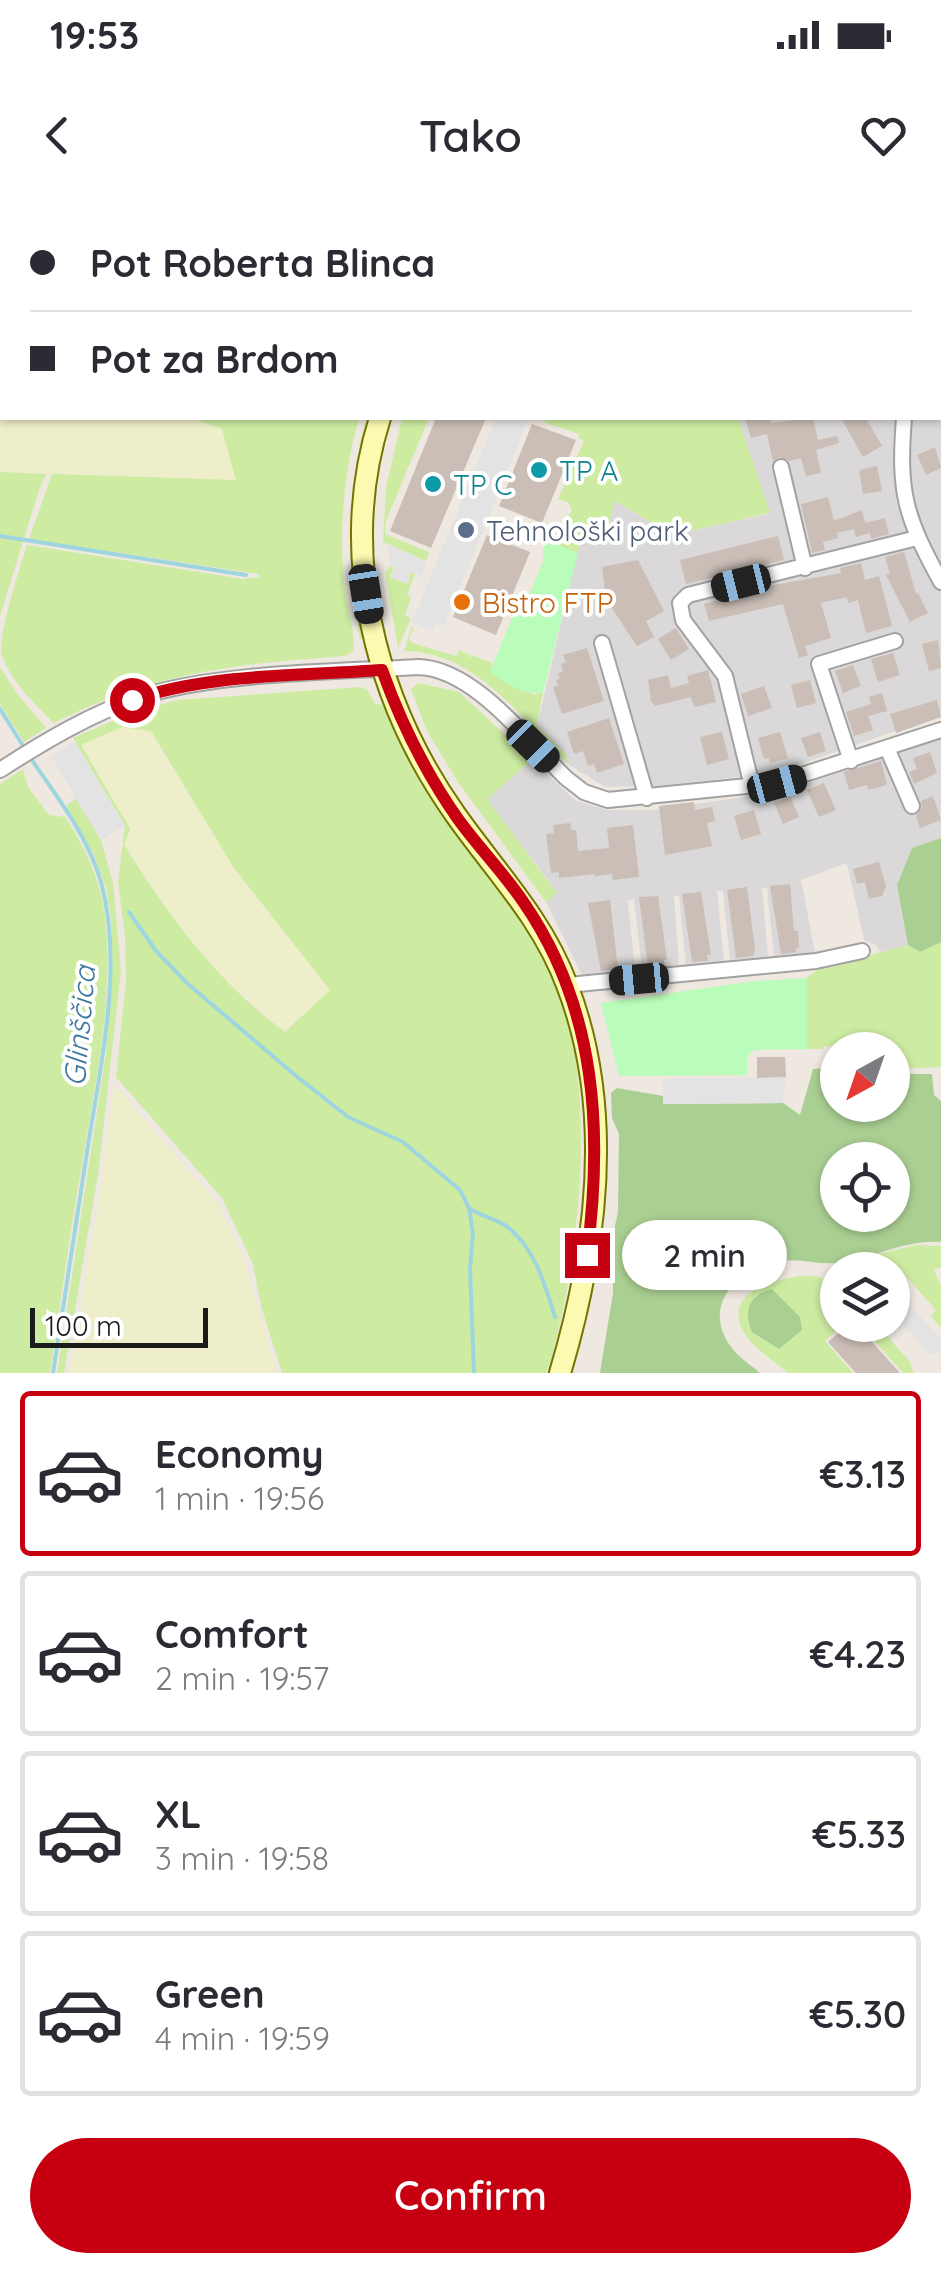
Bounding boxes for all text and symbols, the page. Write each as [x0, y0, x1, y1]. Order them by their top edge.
text: 19:53 [50, 11, 139, 59]
text: Tako [419, 107, 522, 163]
icon: back [30, 108, 85, 163]
icon: heart [856, 108, 911, 163]
text: Pot Roberta Blinca [90, 239, 435, 287]
text: Pot za Brdom [90, 335, 338, 383]
place label: TP A [559, 453, 618, 488]
marker: TP A [528, 459, 550, 481]
place label: TP C [453, 467, 513, 502]
marker: TP C [422, 473, 444, 495]
place label: Tehnološki park [486, 513, 689, 548]
marker: Tehnološki park [455, 519, 477, 541]
car [708, 561, 774, 605]
car [346, 562, 386, 626]
place label: Bistro FTP [482, 585, 613, 620]
marker: Bistro FTP [451, 591, 473, 613]
route start [110, 678, 155, 723]
car [501, 714, 565, 778]
car [744, 762, 810, 806]
car [608, 961, 670, 997]
water label: Glinščica [55, 962, 103, 1088]
north arrow [820, 1032, 910, 1122]
map controls [820, 1032, 910, 1342]
button: locate [820, 1142, 910, 1232]
callout: 2 min [622, 1220, 787, 1290]
route end [565, 1233, 610, 1278]
text: 2 min [663, 1235, 746, 1275]
button: layers [820, 1252, 910, 1342]
scale bar [30, 1303, 208, 1348]
text: 100 m [45, 1308, 122, 1343]
icon: car [35, 1429, 125, 1519]
text: Economy [155, 1430, 324, 1478]
text: €3.13 [820, 1450, 906, 1498]
text: 1 min · 19:56 [155, 1478, 324, 1518]
icon: car [35, 1609, 125, 1699]
text: Comfort [155, 1610, 309, 1658]
text: €4.23 [810, 1630, 906, 1678]
text: 2 min · 19:57 [155, 1658, 329, 1698]
icon: car [35, 1789, 125, 1879]
text: XL [155, 1790, 201, 1838]
text: €5.33 [812, 1810, 906, 1858]
text: 3 min · 19:58 [155, 1838, 329, 1878]
icon: car [35, 1969, 125, 2059]
text: Green [155, 1970, 265, 2018]
text: €5.30 [809, 1990, 906, 2038]
text: 4 min · 19:59 [155, 2018, 330, 2058]
button: Confirm [30, 2138, 911, 2253]

